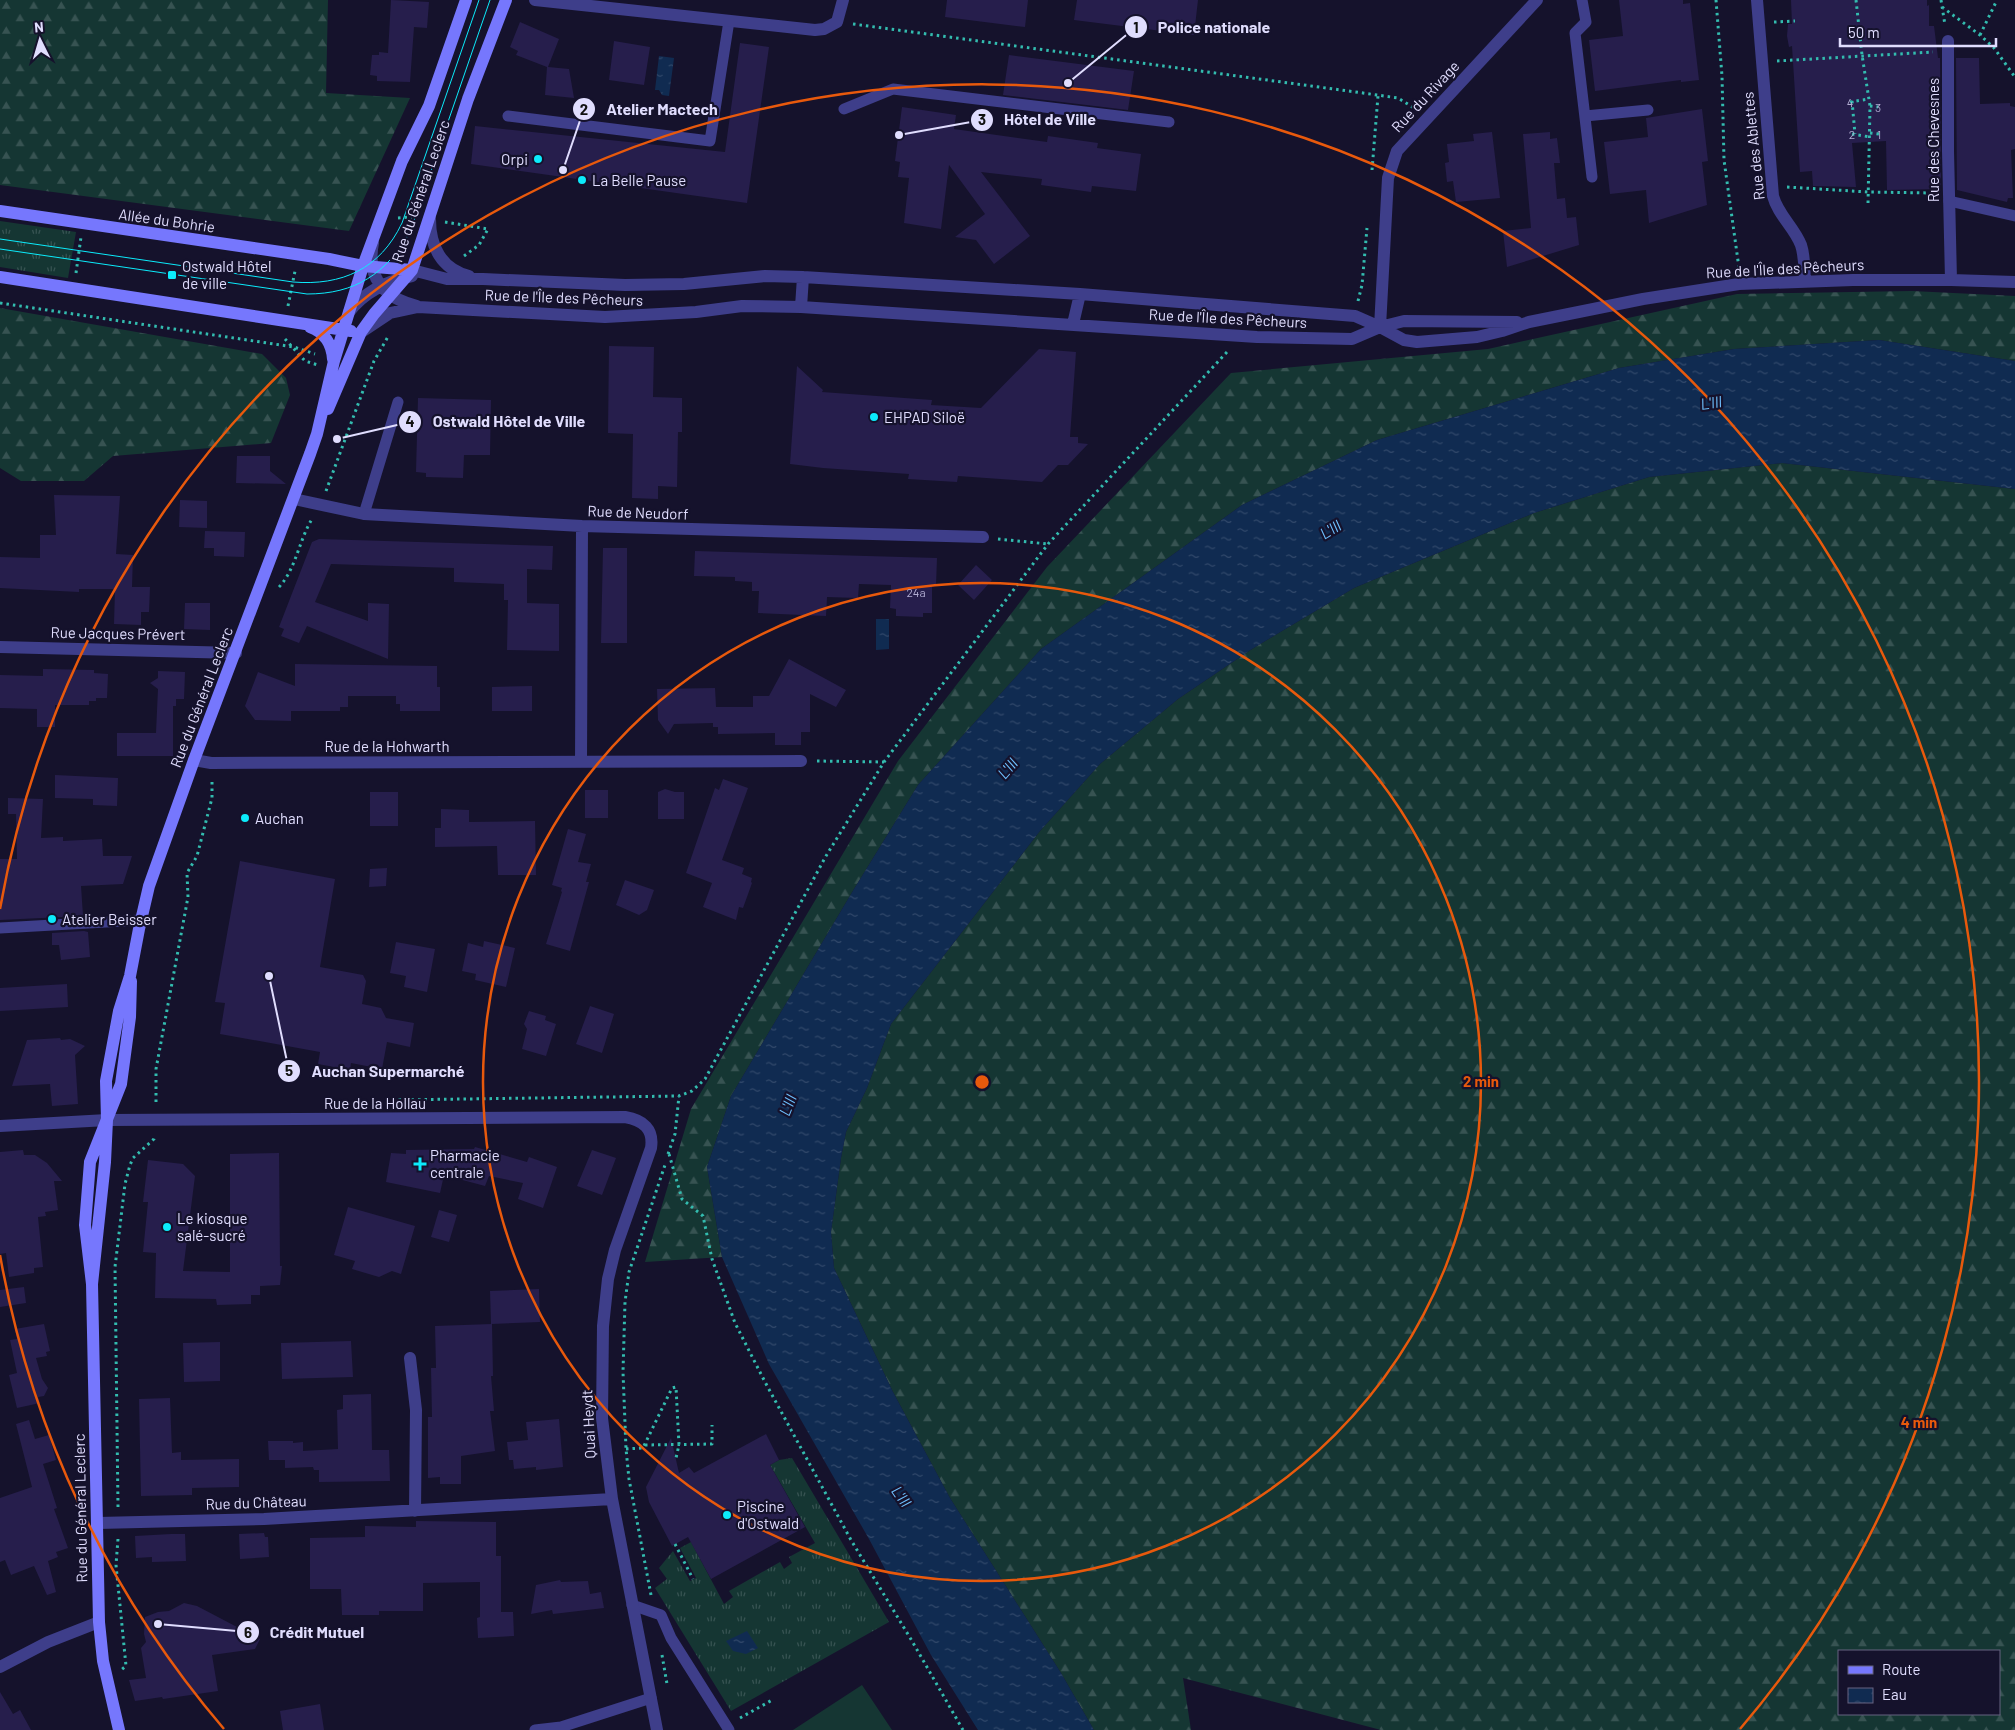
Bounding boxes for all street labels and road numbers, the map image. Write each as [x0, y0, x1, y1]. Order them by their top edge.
street label: Rue du Rivage [1387, 57, 1463, 135]
street label: Rue des Chevesnes [1924, 78, 1942, 202]
street label: Rue des Ablettes [1738, 91, 1768, 201]
street label: Rue du Général Leclerc [387, 117, 453, 264]
street label: Allée du Bohrie [118, 204, 216, 236]
street label: Rue de l'Île des Pêcheurs [1705, 255, 1865, 281]
street label: Rue de l'Île des Pêcheurs [484, 285, 644, 309]
street label: Rue de l'Île des Pêcheurs [1148, 305, 1308, 331]
street label: Rue de Neudorf [587, 501, 689, 523]
street label: Rue Jacques Prévert [50, 623, 186, 643]
street label: Rue du Général Leclerc [166, 624, 236, 770]
street label: Rue de la Hohwarth [325, 737, 449, 755]
street label: Rue de la Hollau [324, 1094, 426, 1112]
street label: Quai Heydt [577, 1389, 599, 1459]
street label: Rue du Général Leclerc [70, 1433, 90, 1583]
street label: Rue du Château [205, 1491, 307, 1513]

